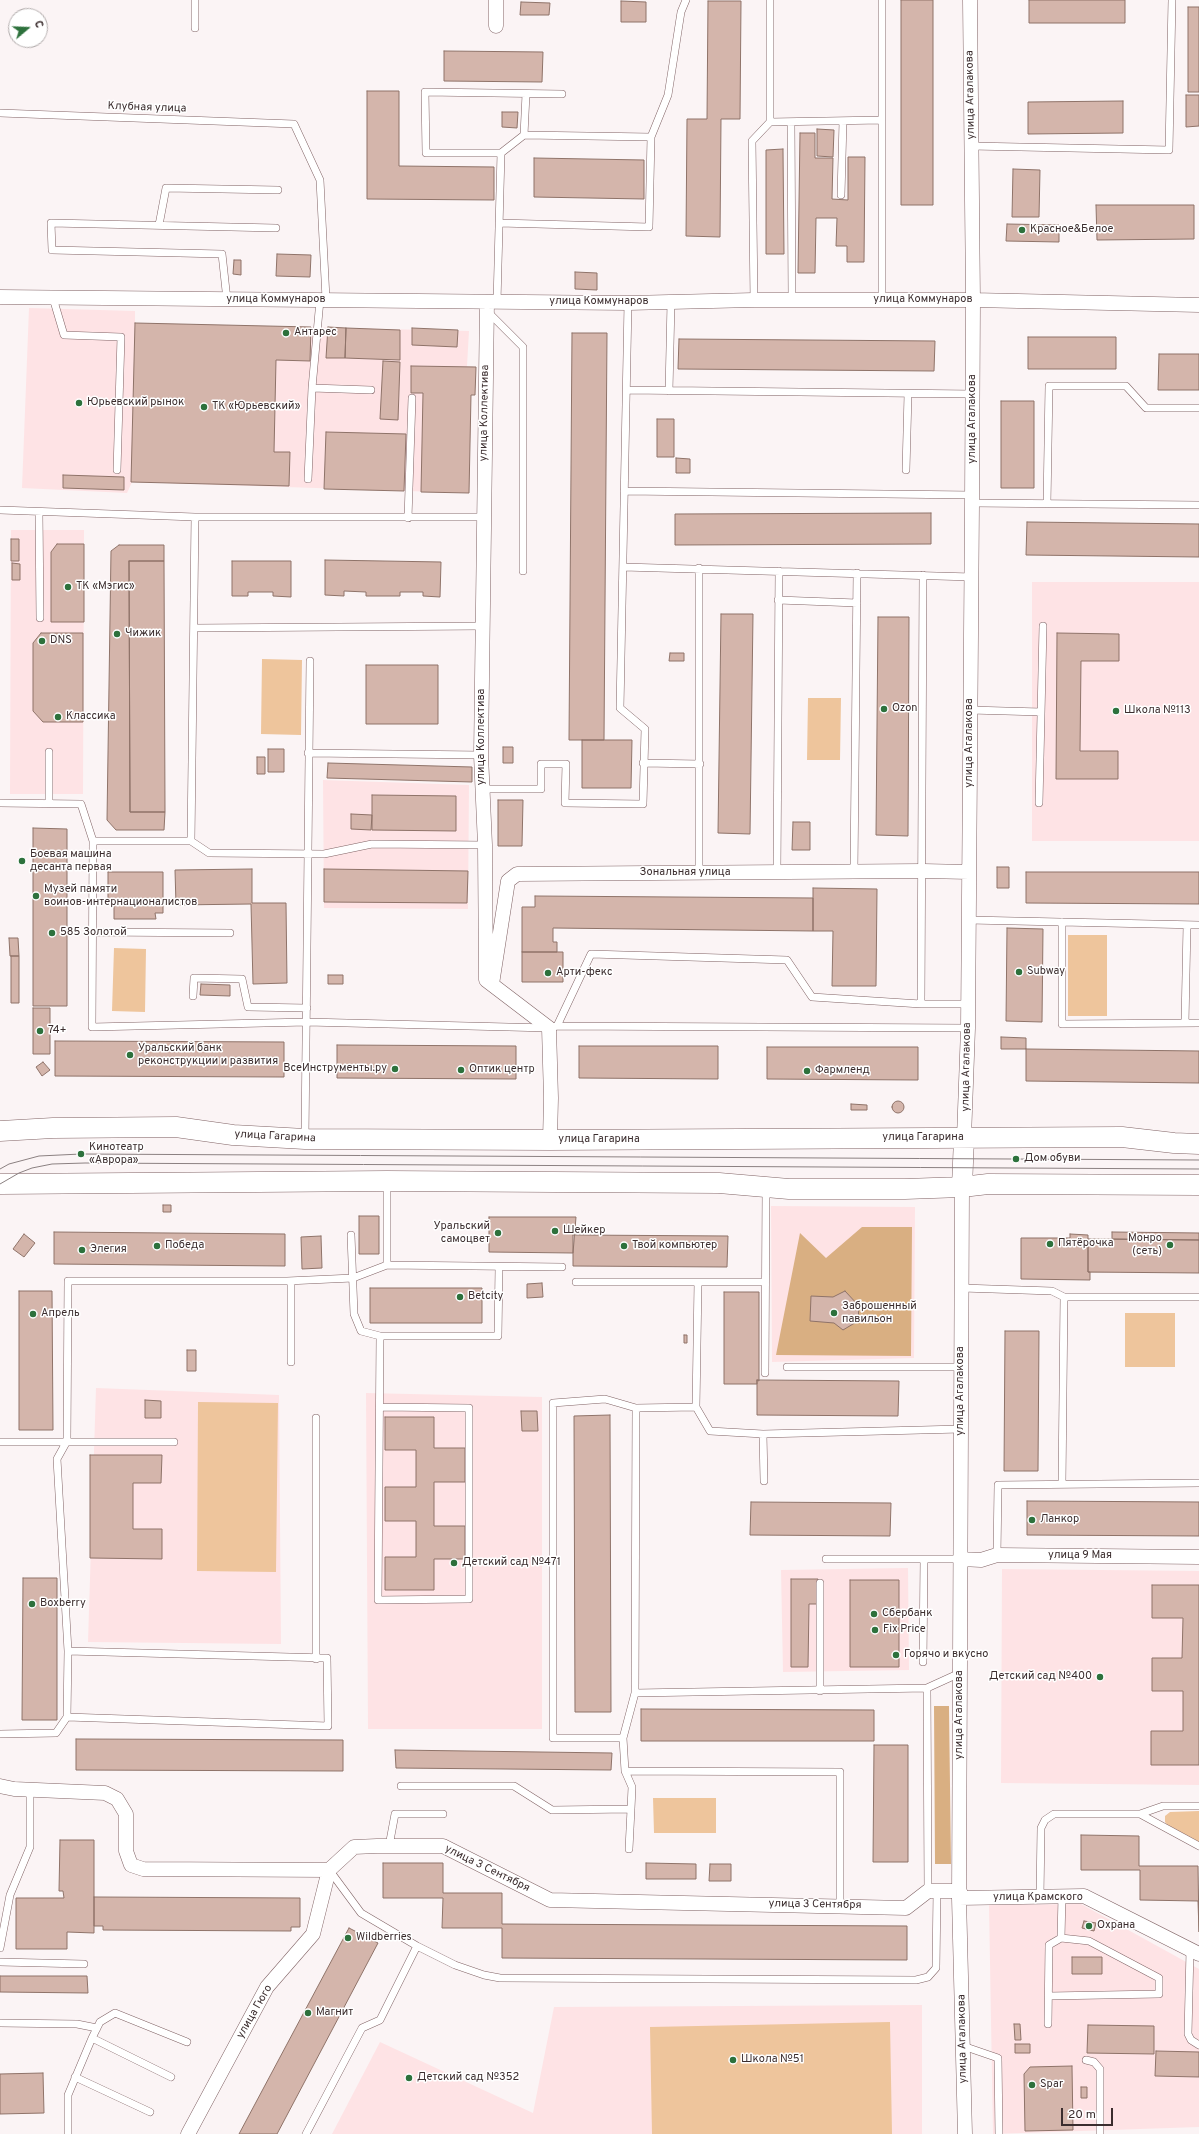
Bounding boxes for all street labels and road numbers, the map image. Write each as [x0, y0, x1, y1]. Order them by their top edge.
street label: улица Агалакова [964, 50, 978, 140]
street label: Клубная улица [107, 100, 187, 116]
street label: улица Коммунаров [226, 293, 326, 307]
street label: улица Коммунаров [873, 293, 973, 307]
street label: улица Коммунаров [549, 295, 649, 309]
street label: улица Коллектива [478, 365, 492, 461]
street label: улица Агалакова [966, 374, 980, 464]
street label: улица Коллектива [475, 689, 489, 785]
street label: улица Агалакова [963, 698, 977, 788]
street label: Зональная улица [640, 866, 730, 880]
street label: улица Агалакова [960, 1022, 974, 1112]
street label: улица Гагарина [234, 1128, 316, 1146]
street label: улица Гагарина [882, 1131, 964, 1145]
street label: улица Гагарина [558, 1133, 640, 1147]
street label: улица Агалакова [954, 1346, 968, 1436]
street label: улица 9 Мая [1048, 1549, 1112, 1563]
street label: улица Агалакова [953, 1670, 967, 1760]
street label: улица 3 Сентября [442, 1843, 532, 1895]
street label: улица Крамского [993, 1891, 1083, 1905]
street label: улица 3 Сентября [768, 1898, 862, 1912]
street label: улица Гюго [234, 1983, 276, 2041]
street label: улица Агалакова [956, 1994, 970, 2084]

